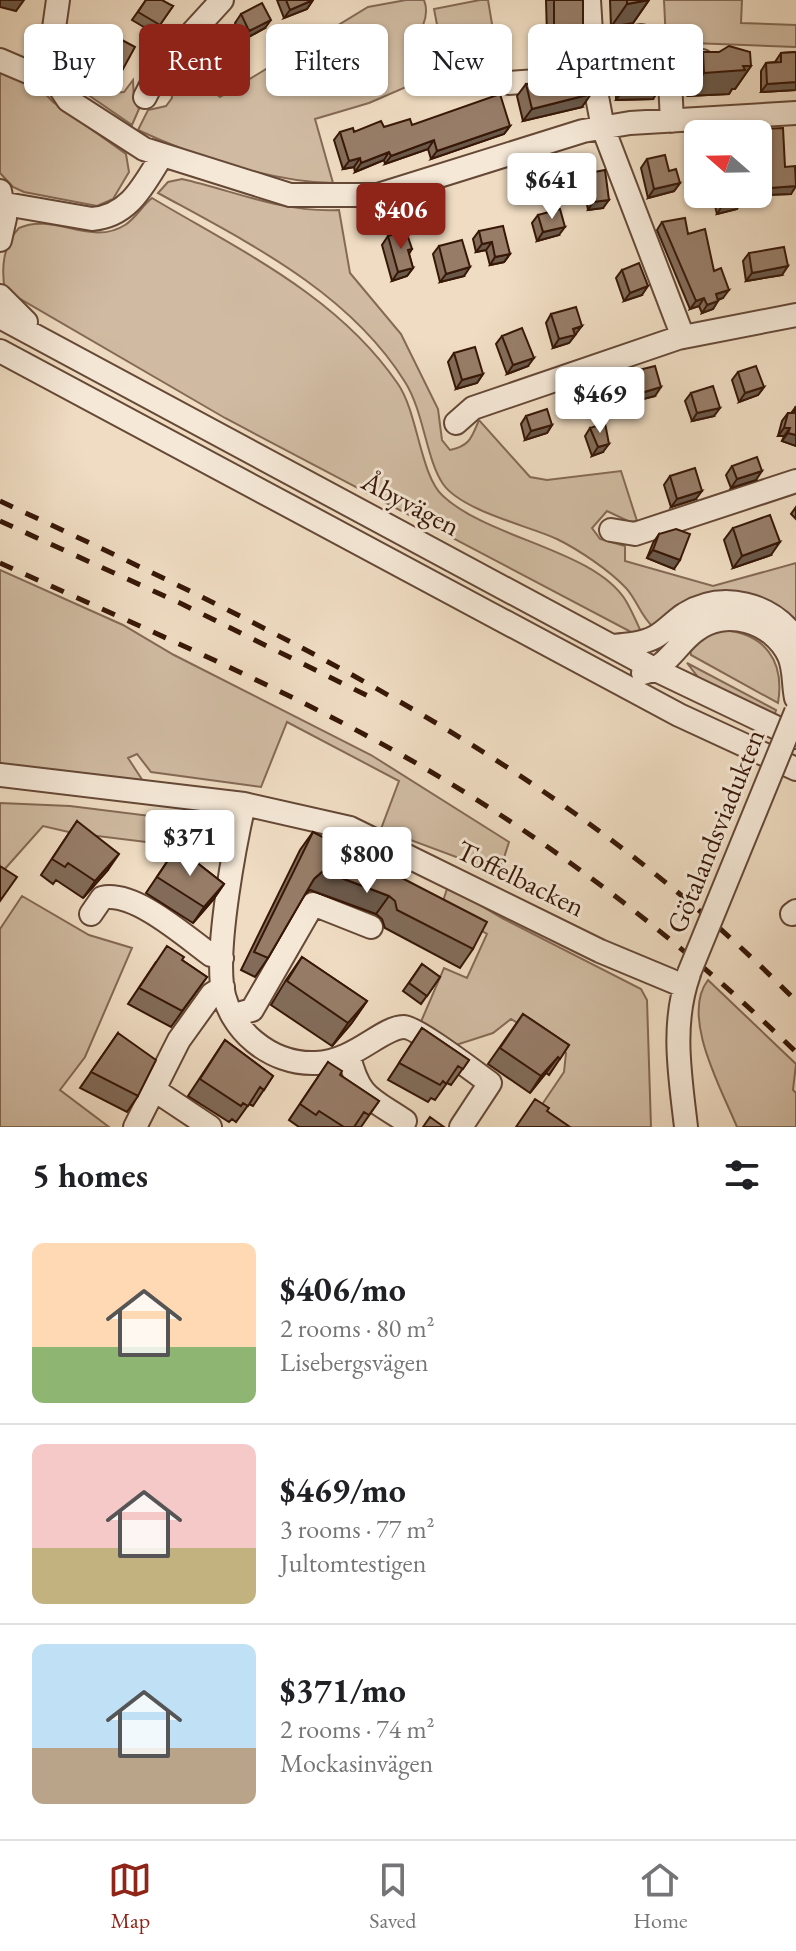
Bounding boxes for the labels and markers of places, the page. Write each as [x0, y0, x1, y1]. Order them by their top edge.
pin: $641 [505, 153, 599, 221]
pin: $406 [354, 183, 448, 251]
pin: $469 [553, 367, 647, 435]
pin: $371 [143, 810, 237, 878]
pin: $800 [320, 827, 414, 895]

